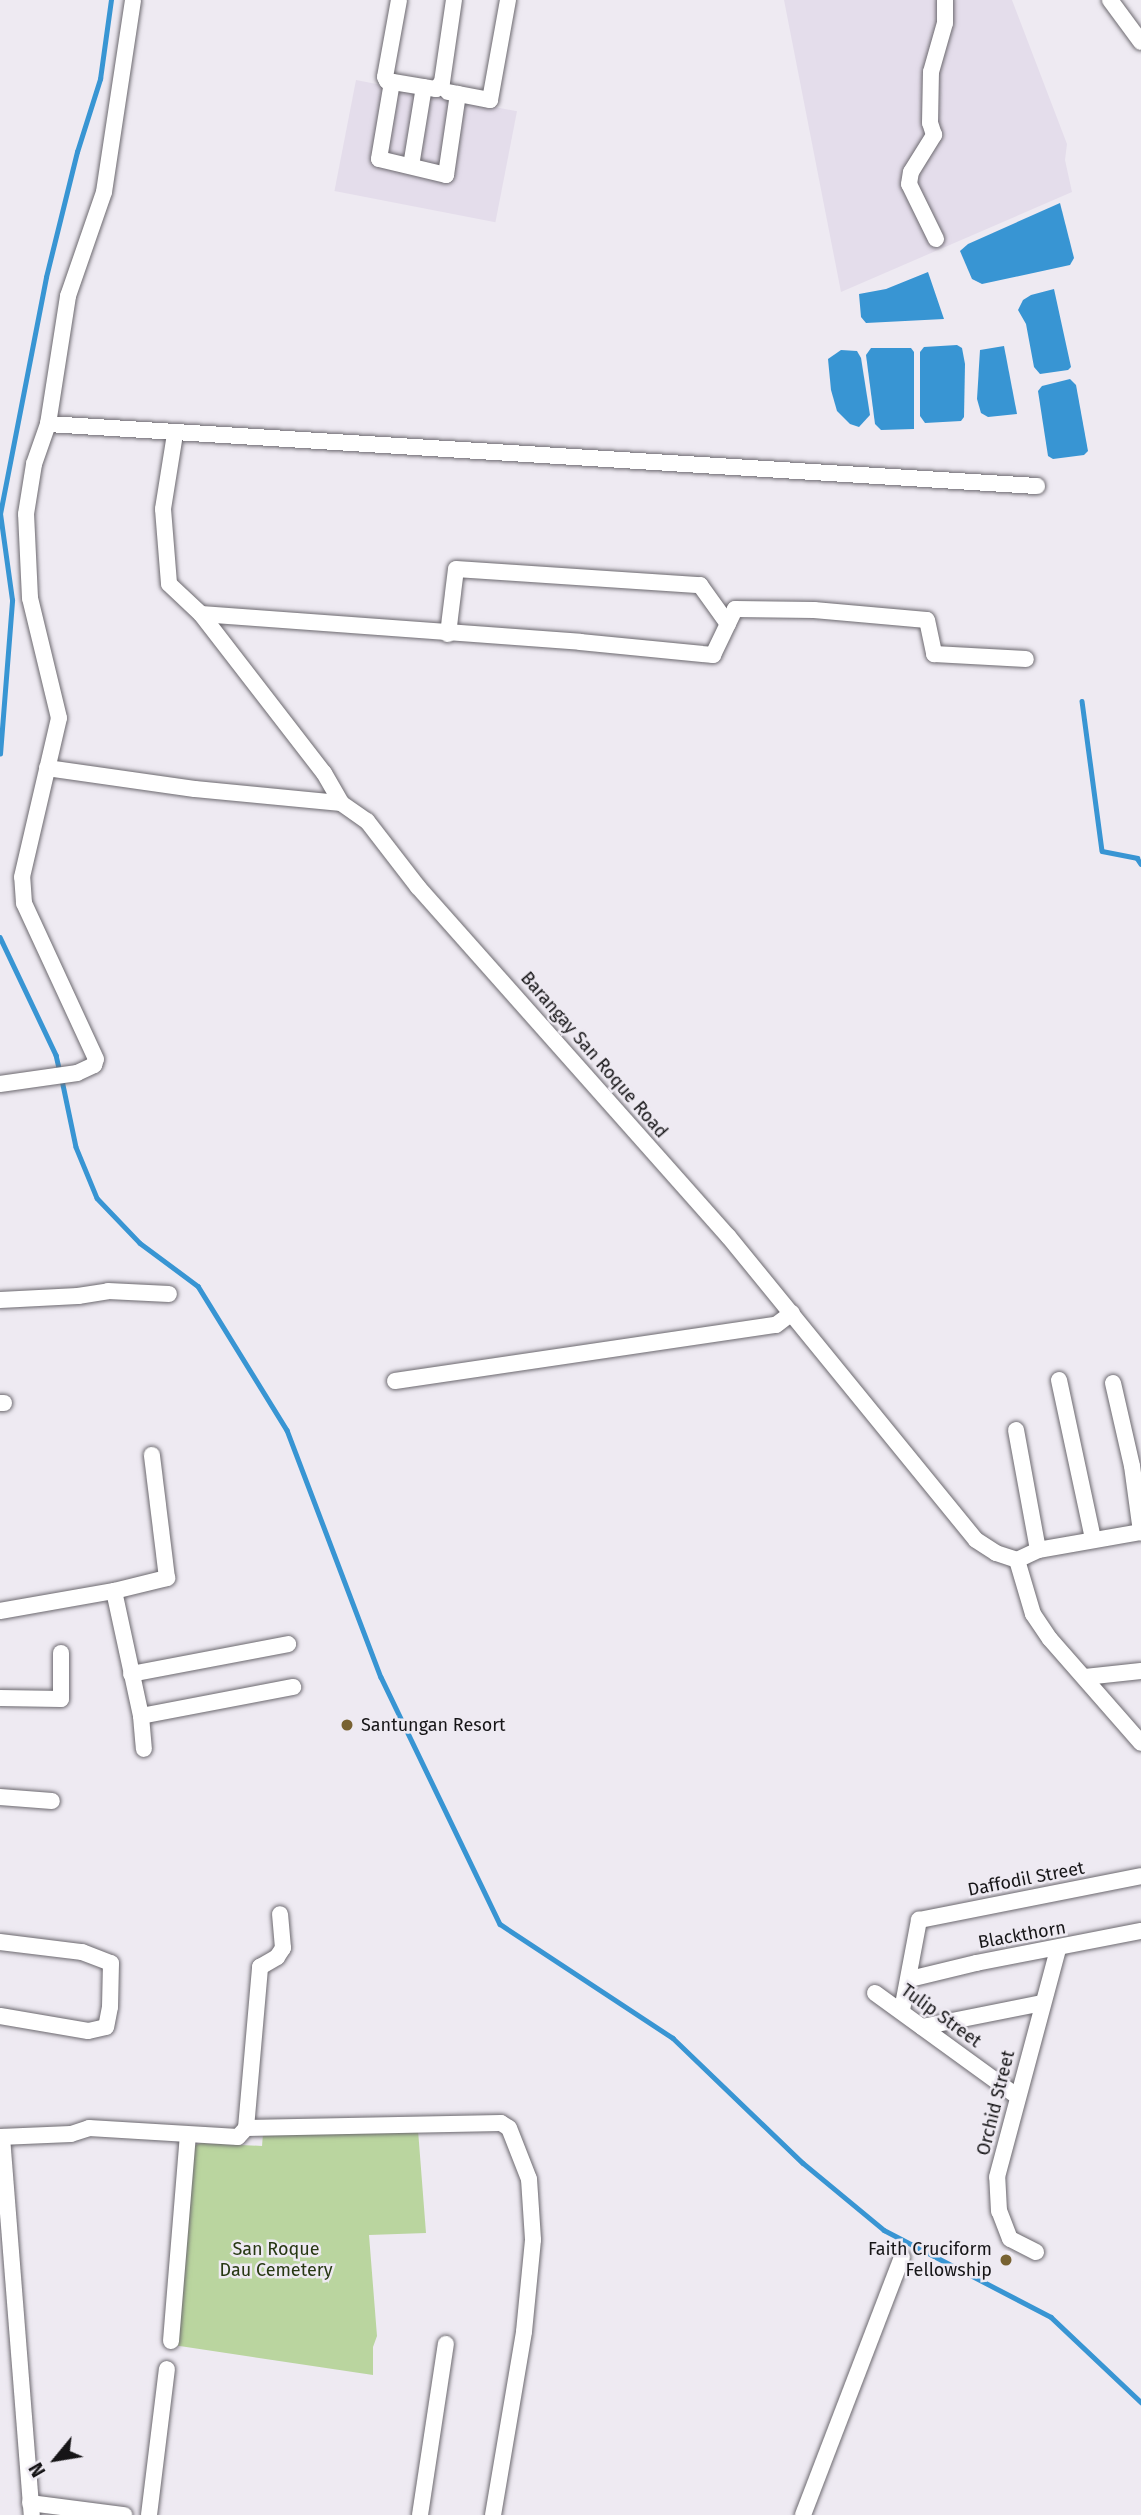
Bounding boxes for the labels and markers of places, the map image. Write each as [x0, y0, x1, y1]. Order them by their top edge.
place label: Santungan Resort [361, 1714, 506, 1736]
marker: Santungan Resort [339, 1717, 355, 1733]
place label: Faith Cruciform Fellowship [868, 2239, 992, 2282]
marker: Faith Cruciform Fellowship [998, 2252, 1014, 2268]

